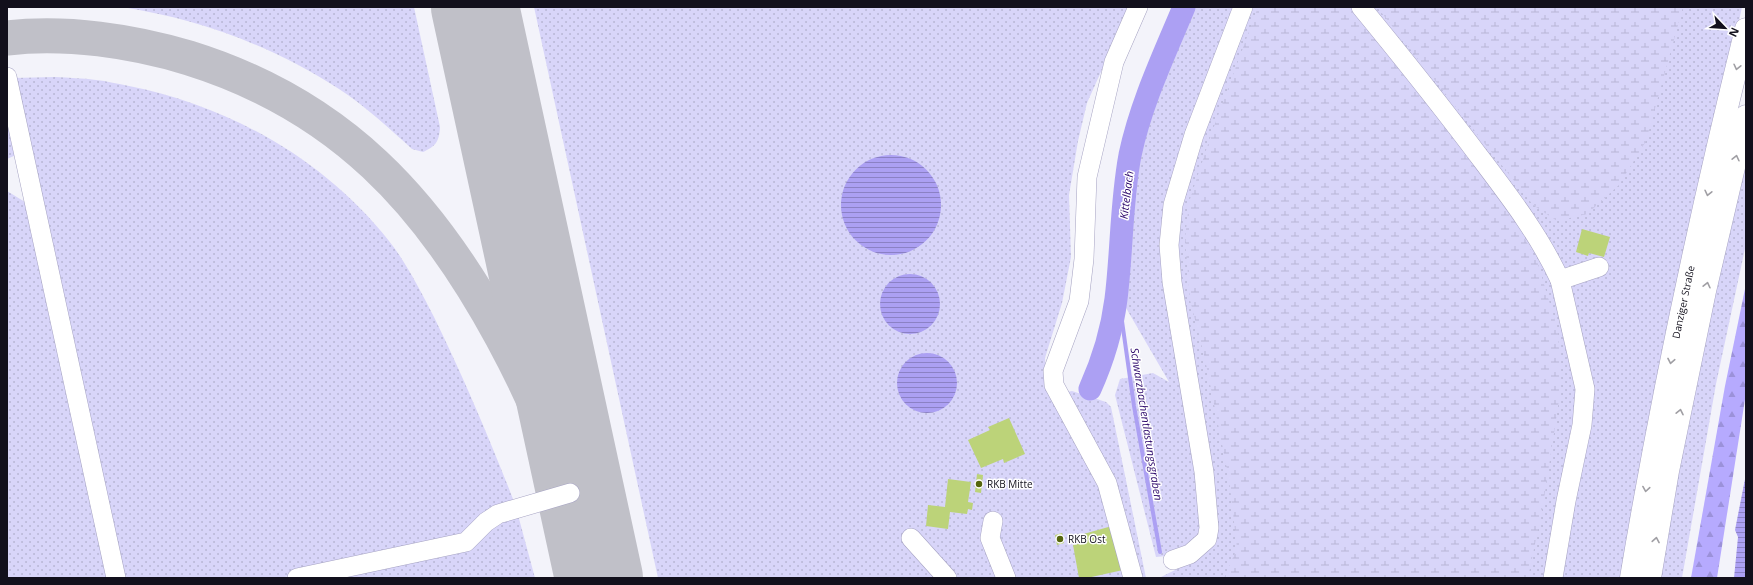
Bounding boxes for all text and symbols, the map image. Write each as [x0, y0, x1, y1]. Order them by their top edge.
north arrow [1705, 8, 1745, 48]
text: N [1726, 25, 1743, 40]
one-way arrow [1733, 63, 1742, 70]
one-way arrow [1732, 155, 1740, 161]
water label: Kittelbach [1116, 170, 1136, 220]
one-way arrow [1704, 190, 1712, 197]
street label: Danziger Straße [1668, 264, 1698, 340]
one-way arrow [1702, 281, 1710, 288]
water label: Schwarzbachentlastungsgraben [1128, 347, 1166, 501]
one-way arrow [1667, 358, 1676, 365]
one-way arrow [1676, 409, 1684, 415]
place label: RKB Mitte [987, 477, 1033, 491]
marker: RKB Mitte [974, 479, 984, 489]
one-way arrow [1642, 486, 1651, 492]
place label: RKB Ost [1068, 532, 1106, 546]
marker: RKB Ost [1055, 534, 1065, 544]
one-way arrow [1651, 536, 1660, 543]

